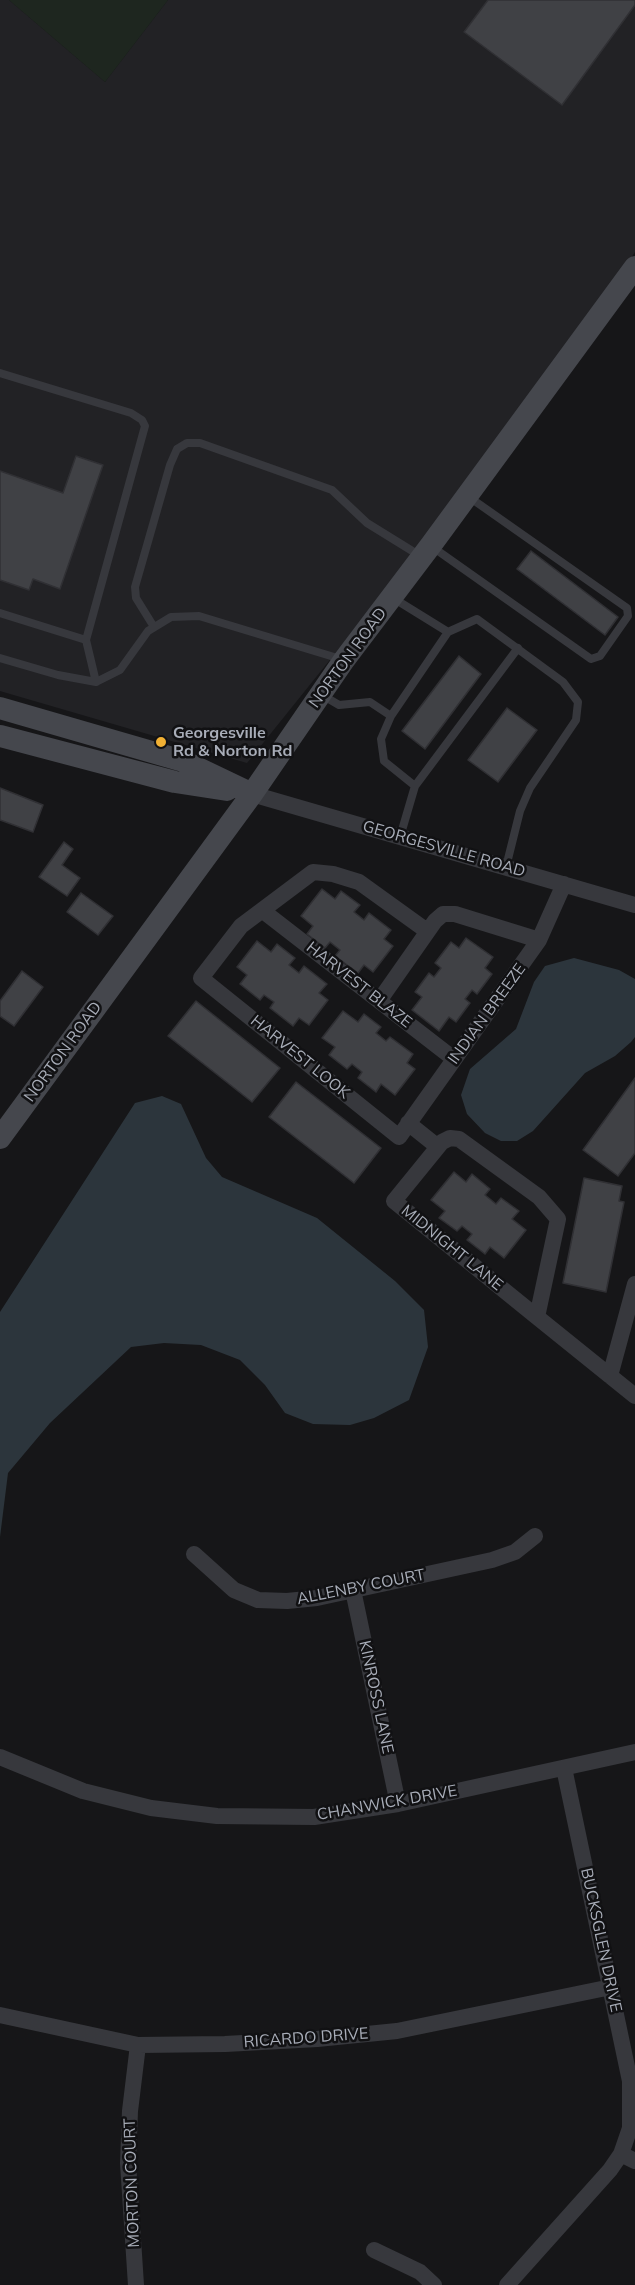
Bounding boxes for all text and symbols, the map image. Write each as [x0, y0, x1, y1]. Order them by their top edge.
street label: NORTON ROAD [305, 604, 391, 712]
place label: Georgesville Rd & Norton Rd [173, 723, 292, 761]
marker: Georgesville Rd & Norton Rd [154, 735, 168, 749]
street label: GEORGESVILLE ROAD [360, 817, 528, 881]
street label: HARVEST BLAZE [302, 938, 416, 1032]
street label: INDIAN BREEZE [444, 960, 530, 1068]
street label: NORTON ROAD [20, 998, 106, 1106]
street label: HARVEST LOOK [247, 1011, 353, 1103]
street label: MIDNIGHT LANE [397, 1201, 507, 1295]
street label: ALLENBY COURT [295, 1565, 427, 1609]
street label: KINROSS LANE [355, 1639, 397, 1755]
street label: CHANWICK DRIVE [315, 1781, 459, 1825]
street label: BUCKSGLEN DRIVE [576, 1866, 626, 2014]
street label: RICARDO DRIVE [243, 2024, 369, 2052]
street label: MORTON COURT [120, 2118, 144, 2248]

